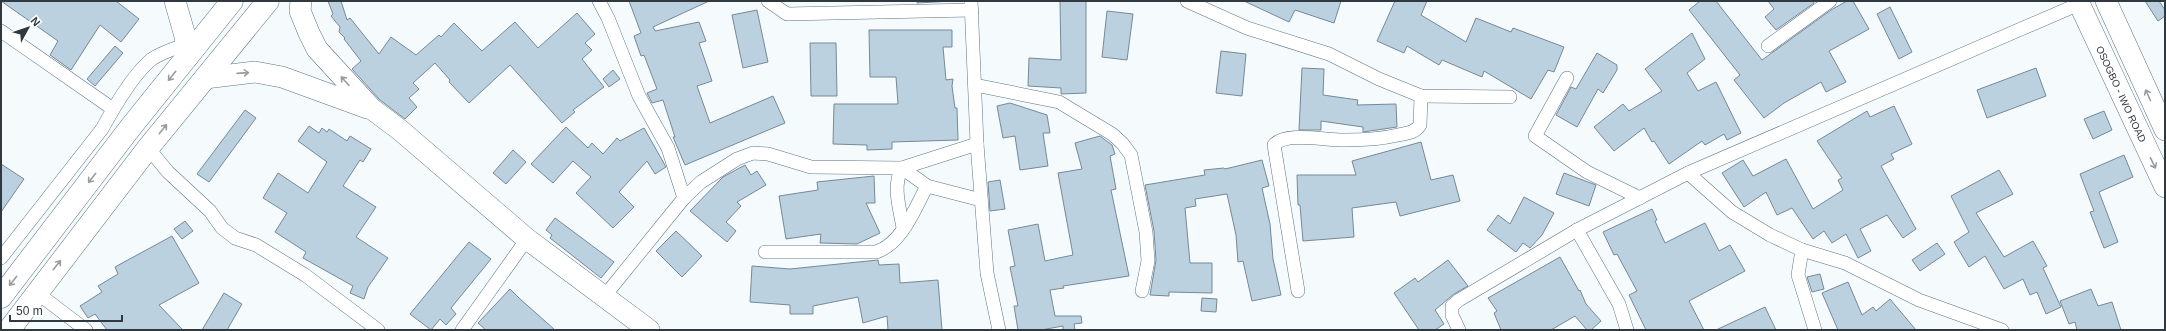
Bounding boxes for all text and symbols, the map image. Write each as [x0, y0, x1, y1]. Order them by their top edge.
north arrow [8, 8, 48, 48]
text: N [29, 15, 43, 29]
street label: OSOGBO - IWO ROAD [2094, 44, 2148, 144]
one-way arrow [236, 69, 249, 76]
one-way arrow [168, 71, 177, 82]
one-way arrow [340, 76, 350, 86]
one-way arrow [2144, 89, 2151, 101]
one-way arrow [159, 124, 168, 135]
one-way arrow [2150, 157, 2158, 169]
one-way arrow [88, 173, 96, 184]
one-way arrow [53, 260, 62, 271]
one-way arrow [9, 276, 17, 287]
scale bar [10, 297, 122, 323]
text: 50 m [16, 304, 43, 318]

